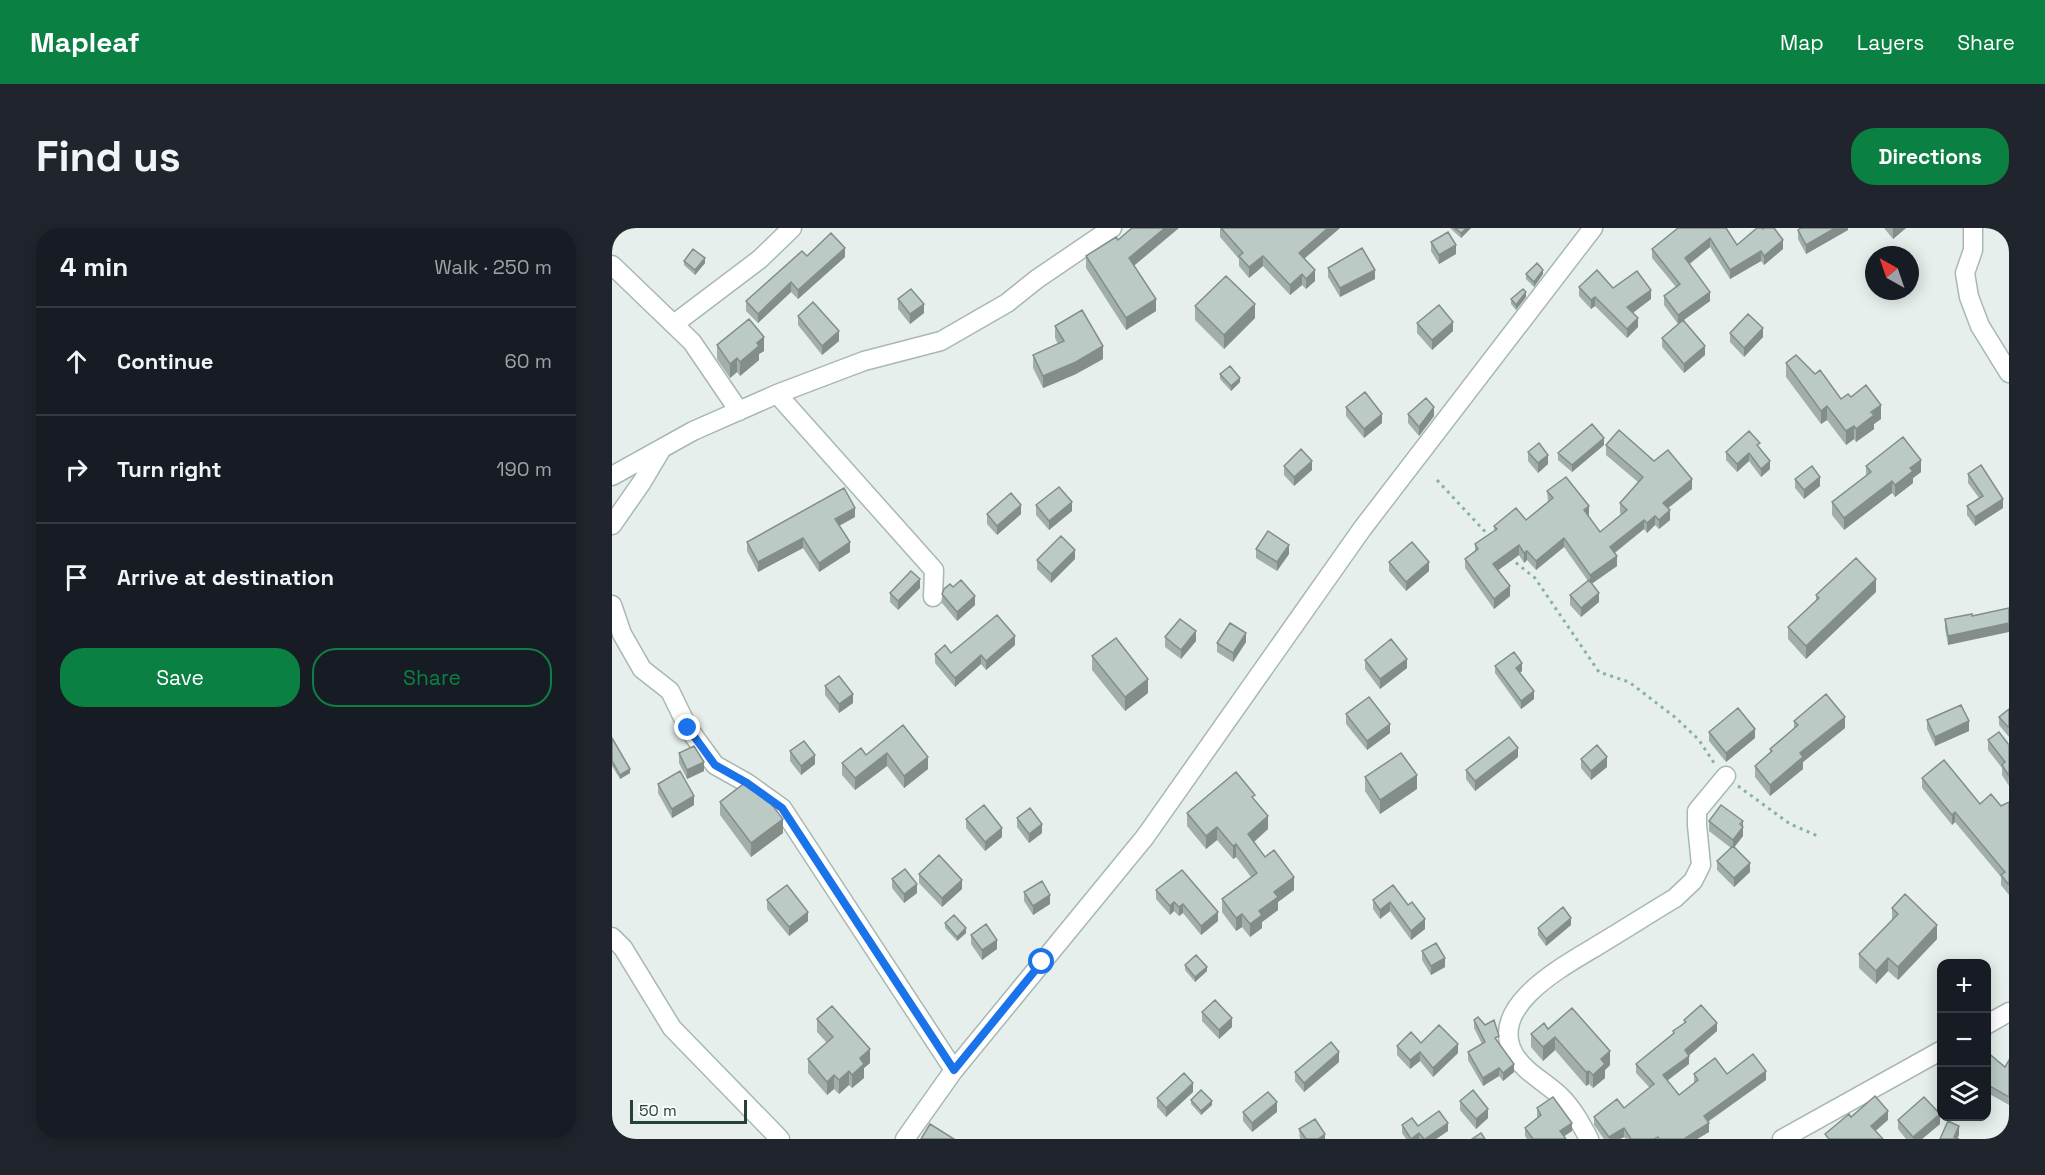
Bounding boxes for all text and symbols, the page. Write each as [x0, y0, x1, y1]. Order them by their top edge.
text: Mapleaf [30, 24, 140, 60]
text: Map [1780, 29, 1824, 56]
text: Layers [1857, 29, 1924, 56]
text: Share [1957, 29, 2015, 56]
button: Directions [1851, 128, 2009, 185]
text: Find us [36, 130, 181, 183]
north arrow [1865, 246, 1919, 300]
text: 4 min [60, 250, 128, 284]
text: Walk · 250 m [434, 254, 552, 280]
icon: ahead [60, 345, 93, 378]
text: Continue [117, 347, 213, 375]
text: 60 m [505, 348, 552, 374]
icon: right [60, 453, 93, 486]
text: Turn right [117, 455, 222, 483]
text: 190 m [496, 456, 552, 482]
icon: arrive [60, 561, 93, 594]
text: Arrive at destination [117, 563, 334, 591]
button: Save [60, 648, 300, 707]
button: Share [312, 648, 552, 707]
route end [674, 714, 700, 740]
route start [1028, 948, 1054, 974]
map controls [1937, 959, 1991, 1121]
button: + [1937, 959, 1991, 1013]
button: − [1937, 1013, 1991, 1067]
button: layers [1937, 1067, 1991, 1121]
scale bar [630, 1097, 747, 1124]
text: 50 m [639, 1100, 677, 1121]

